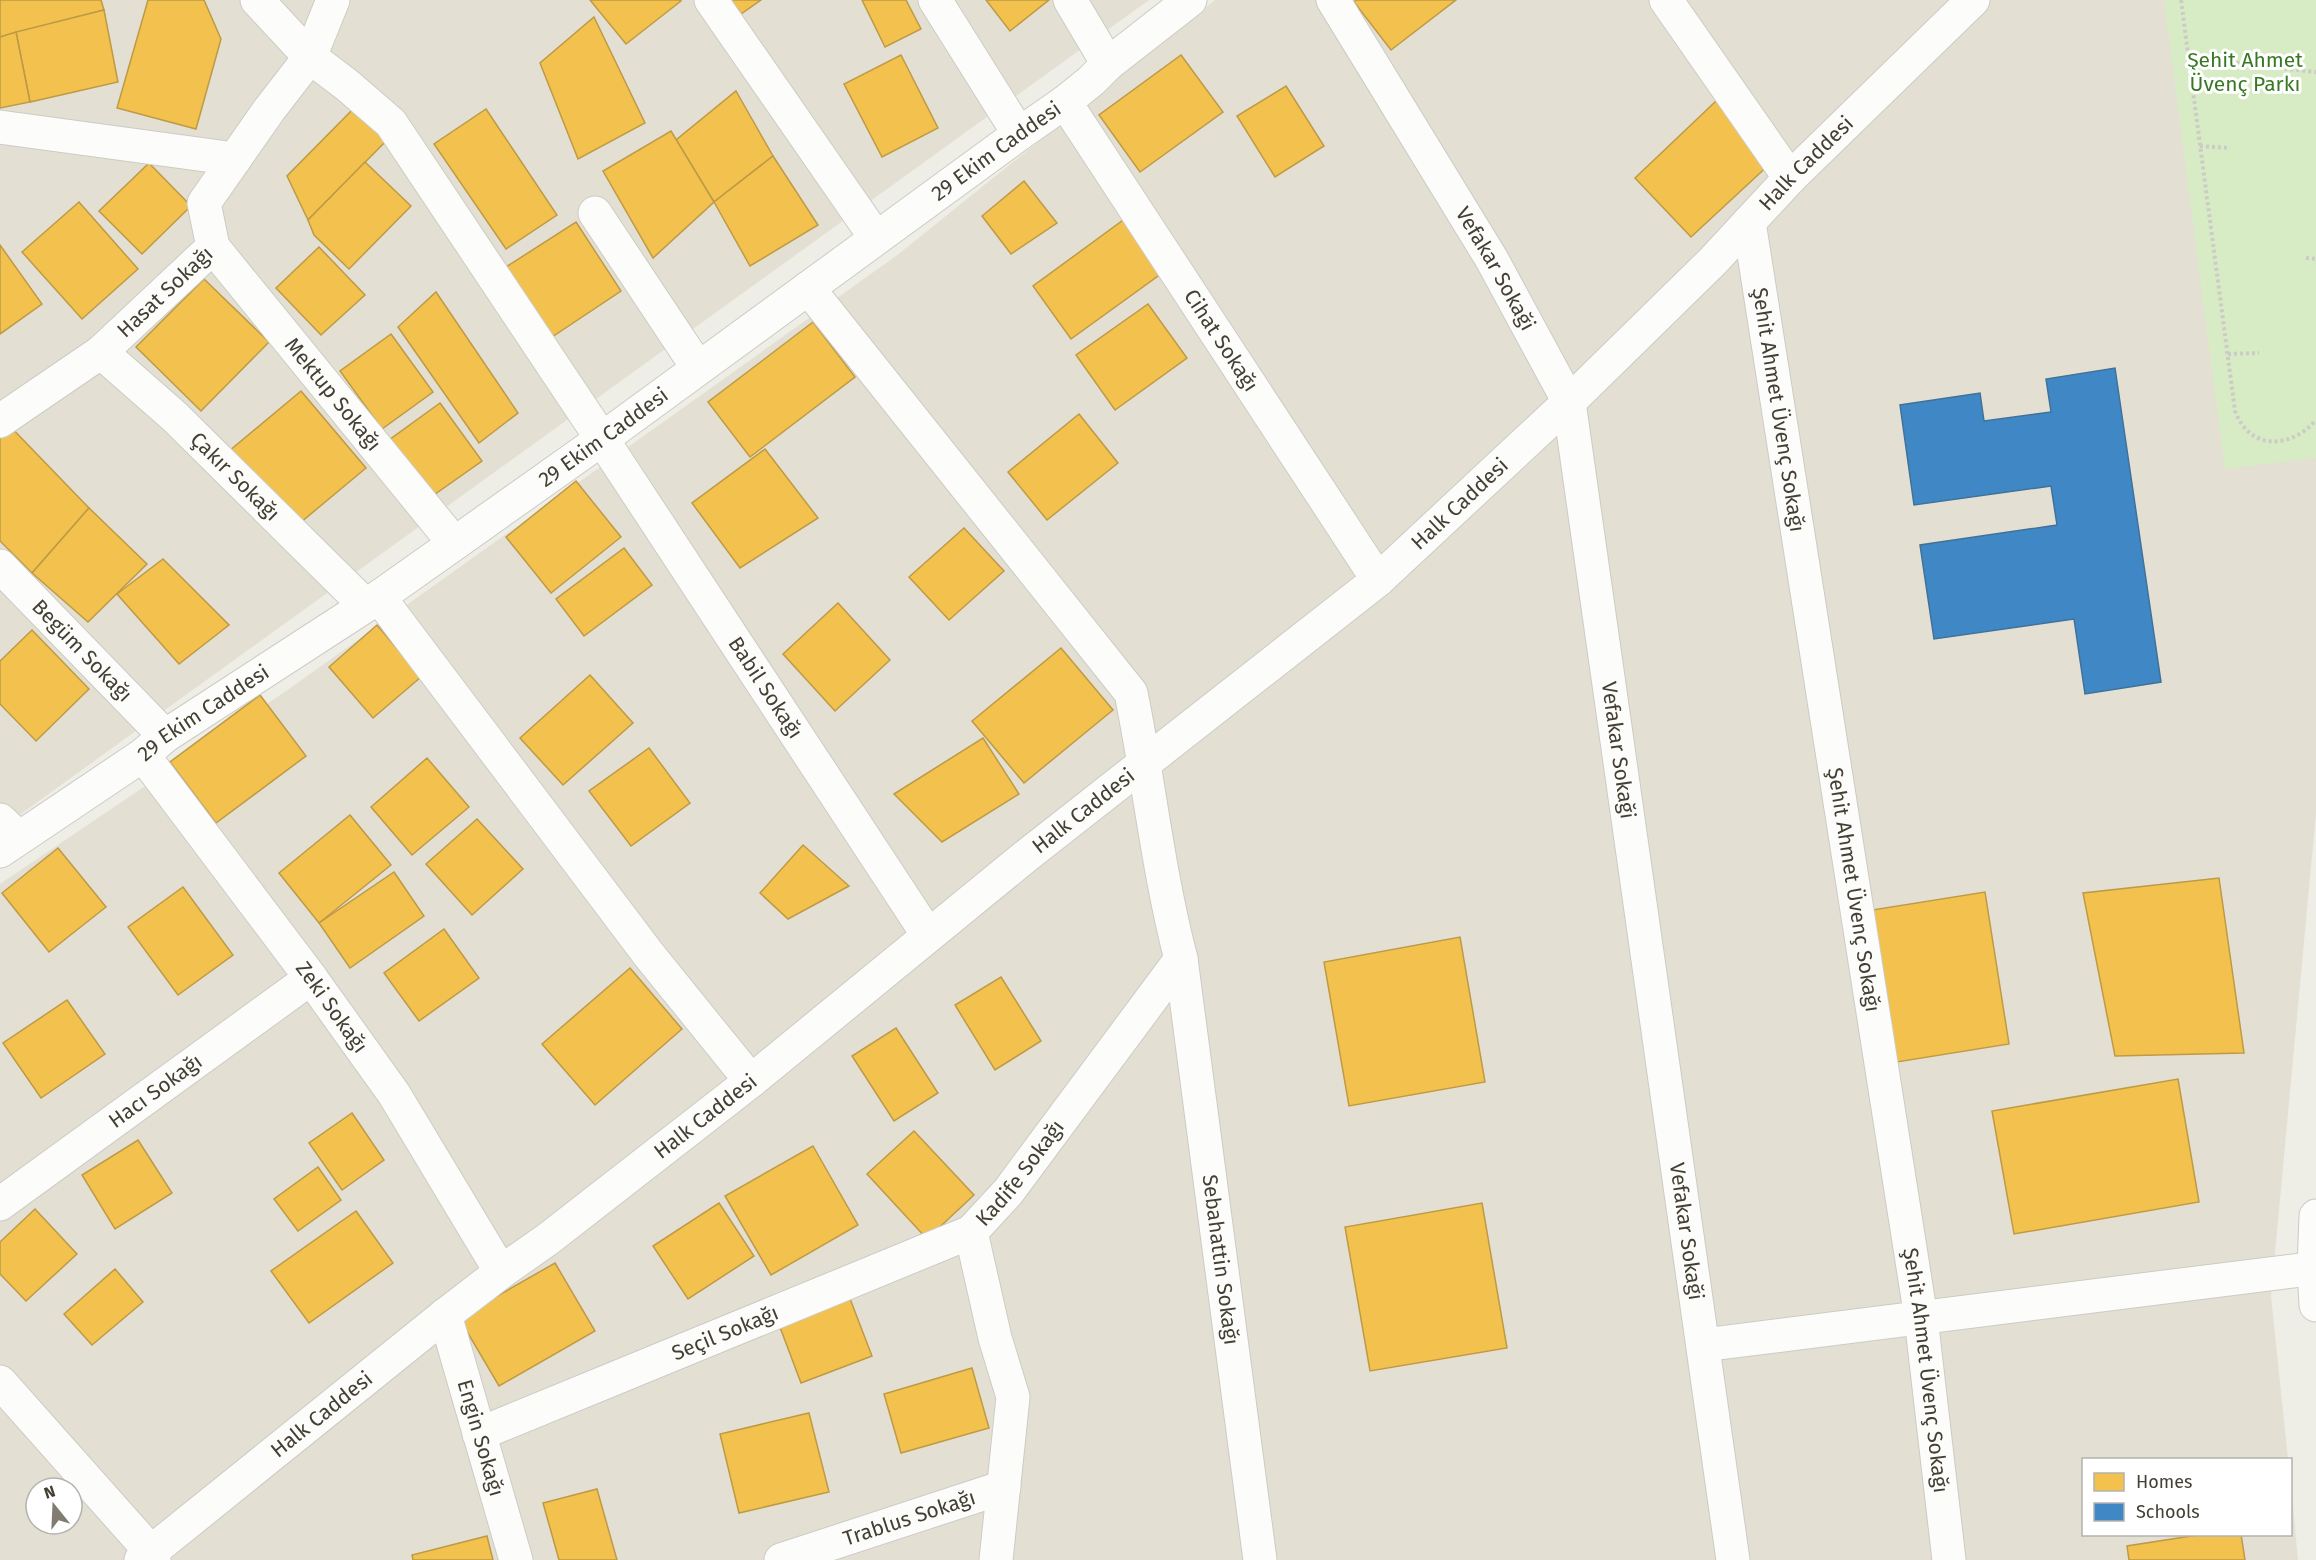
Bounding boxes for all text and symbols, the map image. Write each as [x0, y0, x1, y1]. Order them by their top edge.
park label: Şehit Ahmet Üvenç Parkı [2187, 47, 2303, 97]
street label: 29 Ekim Caddesi [926, 96, 1066, 207]
street label: Halk Caddesi [1753, 110, 1859, 216]
street label: Vefakar Sokaği [1450, 202, 1541, 335]
street label: Hasat Sokağı [112, 241, 218, 343]
street label: Cihat Sokağı [1178, 284, 1264, 396]
street label: Şehit Ahmet Üvenç Sokağı [1746, 286, 1810, 534]
street label: Mektup Sokağı [279, 332, 387, 456]
street label: 29 Ekim Caddesi [534, 382, 673, 493]
street label: Çakır Sokağı [185, 427, 285, 526]
street label: Halk Caddesi [1406, 452, 1514, 555]
street label: Begüm Sokağı [27, 594, 138, 707]
street label: Babil Sokağı [723, 632, 808, 744]
street label: 29 Ekim Caddesi [132, 659, 274, 767]
street label: Vefakar Sokaği [1596, 680, 1641, 821]
street label: Halk Caddesi [1027, 763, 1140, 859]
street label: Şehit Ahmet Üvenç Sokağı [1822, 766, 1886, 1014]
street label: Zeki Sokağı [290, 956, 373, 1058]
street label: Hacı Sokağı [103, 1048, 207, 1134]
street label: Halk Caddesi [649, 1068, 762, 1165]
street label: Kadife Sokağı [970, 1115, 1070, 1232]
street label: Vefakar Sokaği [1664, 1161, 1709, 1302]
street label: Sebahattin Sokağı [1196, 1173, 1245, 1346]
street label: Şehit Ahmet Üvenç Sokağı [1897, 1246, 1954, 1494]
street label: Seçil Sokağı [668, 1300, 782, 1366]
street label: Halk Caddesi [265, 1366, 378, 1463]
street label: Engin Sokağı [451, 1377, 510, 1499]
legend [2082, 1458, 2292, 1536]
text: Homes [2136, 1471, 2192, 1493]
north arrow [24, 1476, 84, 1536]
text: N [42, 1482, 57, 1503]
street label: Trablus Sokağı [840, 1484, 979, 1552]
text: Schools [2136, 1501, 2200, 1523]

